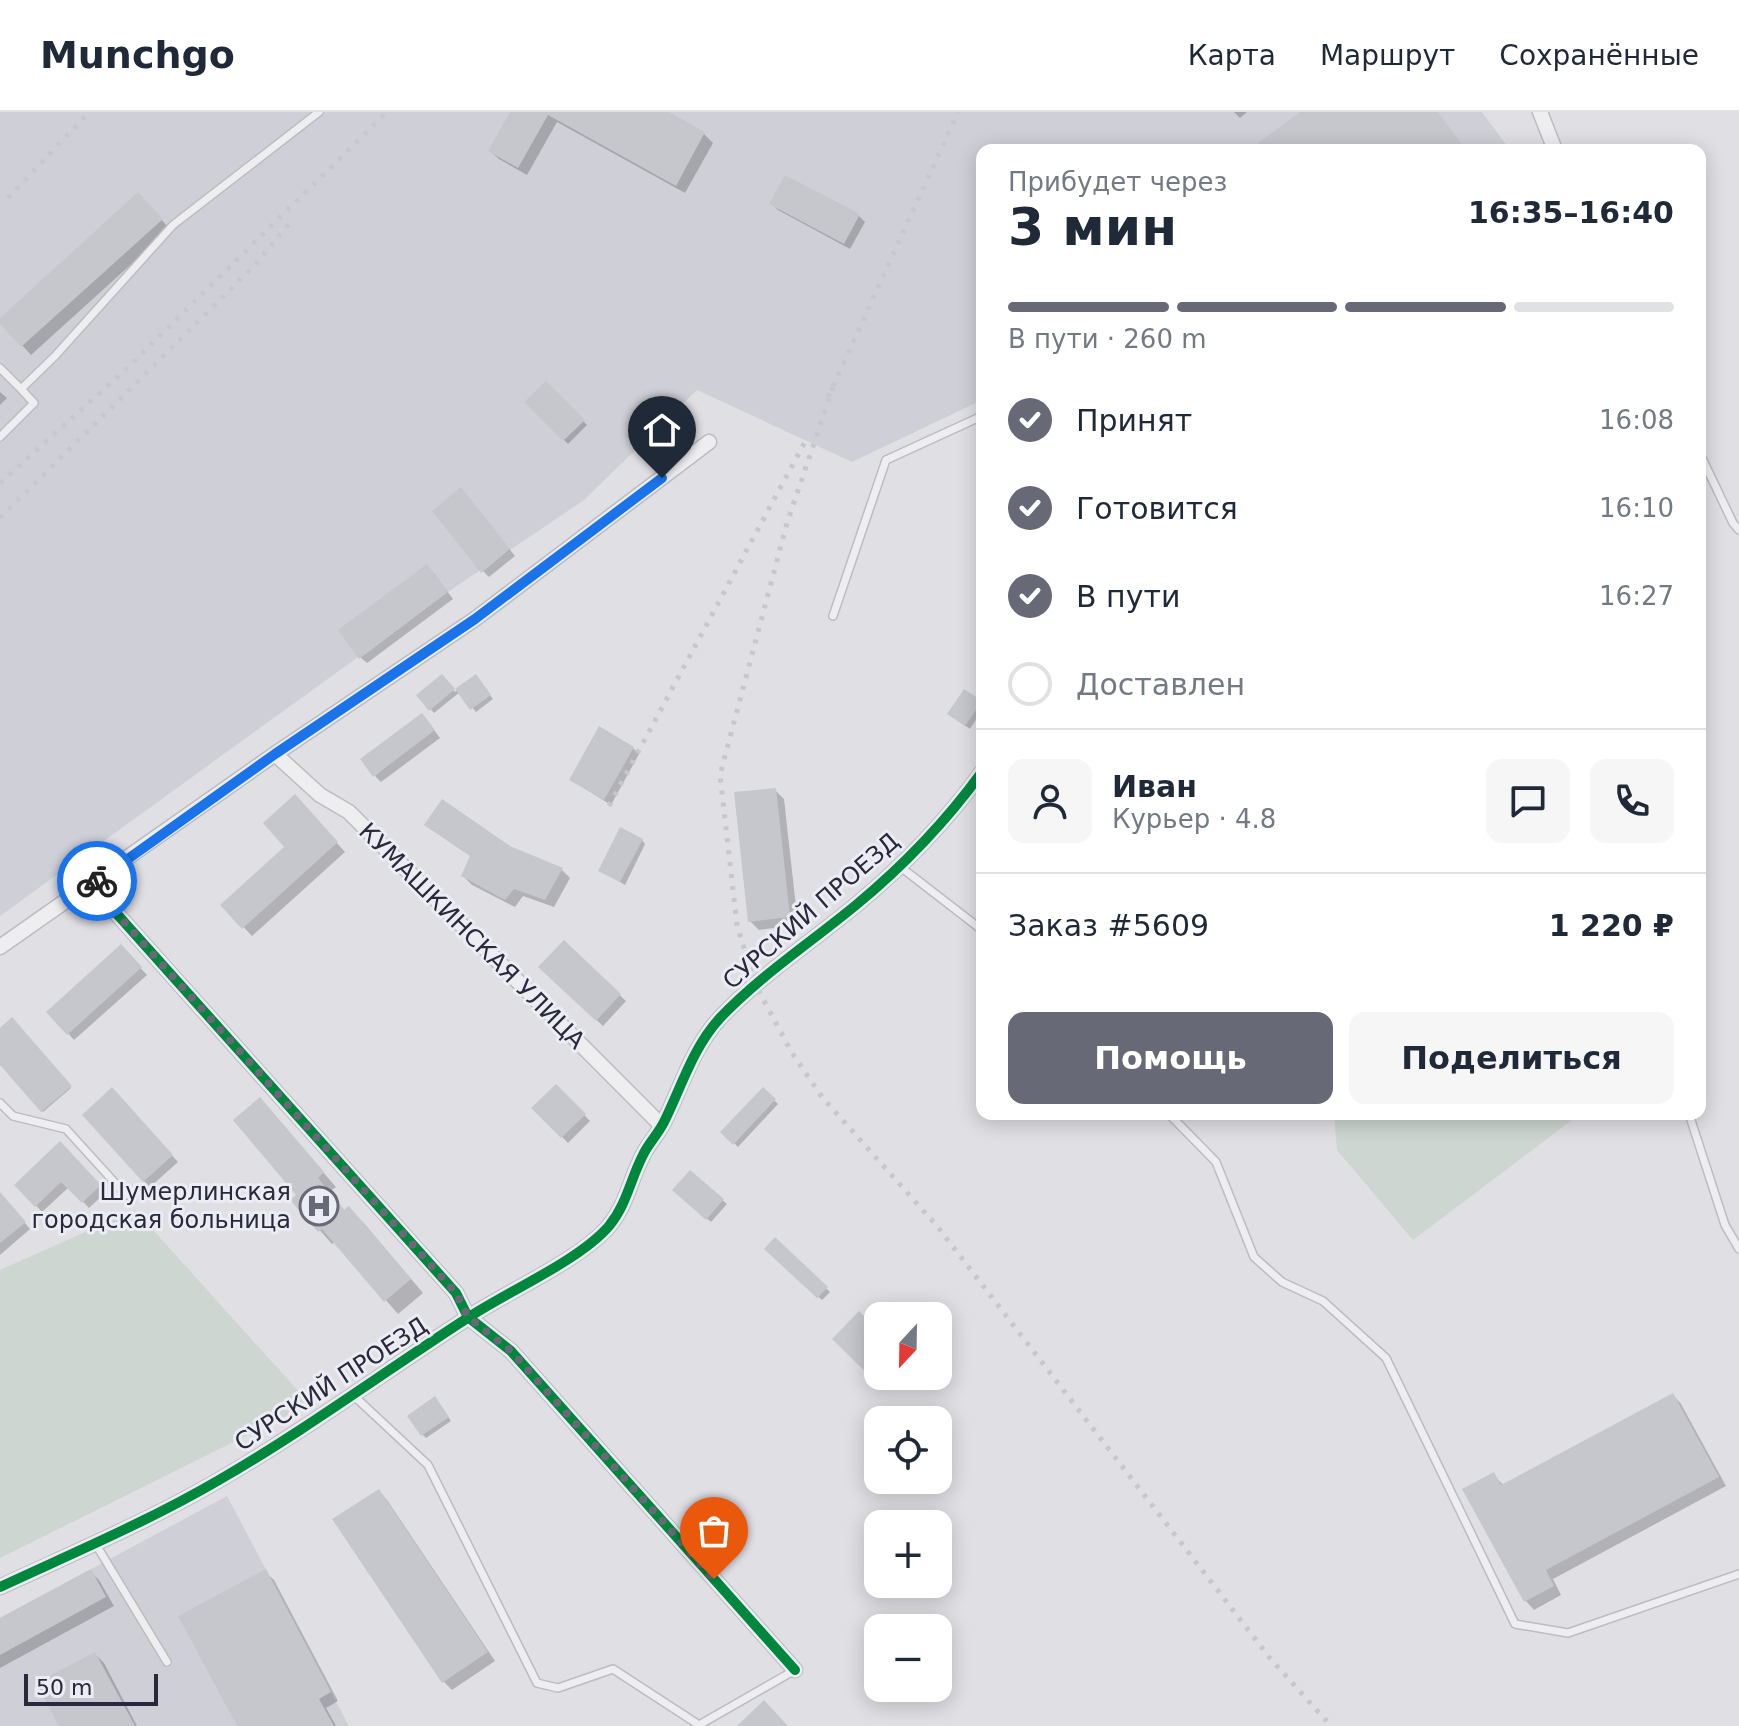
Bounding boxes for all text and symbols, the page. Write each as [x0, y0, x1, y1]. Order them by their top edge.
text: Munchgo [40, 33, 235, 77]
text: Карта [1188, 39, 1276, 72]
text: Маршрут [1320, 39, 1455, 72]
text: Сохранённые [1499, 39, 1699, 72]
text: Прибудет через [1008, 167, 1227, 197]
text: 16:35–16:40 [1468, 195, 1674, 230]
text: 3 мин [1008, 197, 1177, 257]
text: В пути · 260 m [1008, 324, 1207, 354]
pin [628, 396, 696, 478]
icon: check [1008, 398, 1052, 442]
text: Принят [1076, 403, 1192, 438]
text: 16:08 [1599, 405, 1674, 435]
icon: home [640, 408, 684, 452]
icon: check [1008, 486, 1052, 530]
text: Готовится [1076, 491, 1238, 526]
text: 16:10 [1599, 493, 1674, 523]
icon: check [1008, 574, 1052, 618]
text: В пути [1076, 579, 1180, 614]
text: 16:27 [1599, 581, 1674, 611]
text: Доставлен [1076, 667, 1245, 702]
button: person [1008, 759, 1092, 843]
button: chat [1486, 759, 1570, 843]
button: phone [1590, 759, 1674, 843]
text: Иван [1112, 769, 1197, 804]
text: Курьер · 4.8 [1112, 804, 1276, 834]
street label: КУМАШКИНСКАЯ УЛИЦА [353, 817, 591, 1055]
street label: СУРСКИЙ ПРОЕЗД [717, 826, 905, 995]
courier [57, 841, 137, 921]
icon: bike [75, 859, 119, 903]
text: Заказ #5609 [1008, 908, 1209, 943]
text: 1 220 ₽ [1549, 908, 1674, 943]
button: Помощь [1008, 1012, 1333, 1104]
button: Поделиться [1349, 1012, 1674, 1104]
place label: Шумерлинская городская больница [31, 1178, 291, 1234]
hospital icon: Шумерлинская городская больница [298, 1185, 340, 1227]
north arrow [864, 1302, 952, 1390]
map controls [864, 1302, 952, 1702]
street label: СУРСКИЙ ПРОЕЗД [229, 1310, 433, 1457]
button: locate [864, 1406, 952, 1494]
pin [680, 1497, 748, 1579]
icon: bag [692, 1509, 736, 1553]
button: + [864, 1510, 952, 1598]
button: − [864, 1614, 952, 1702]
scale bar [24, 1670, 158, 1706]
text: 50 m [36, 1675, 92, 1700]

